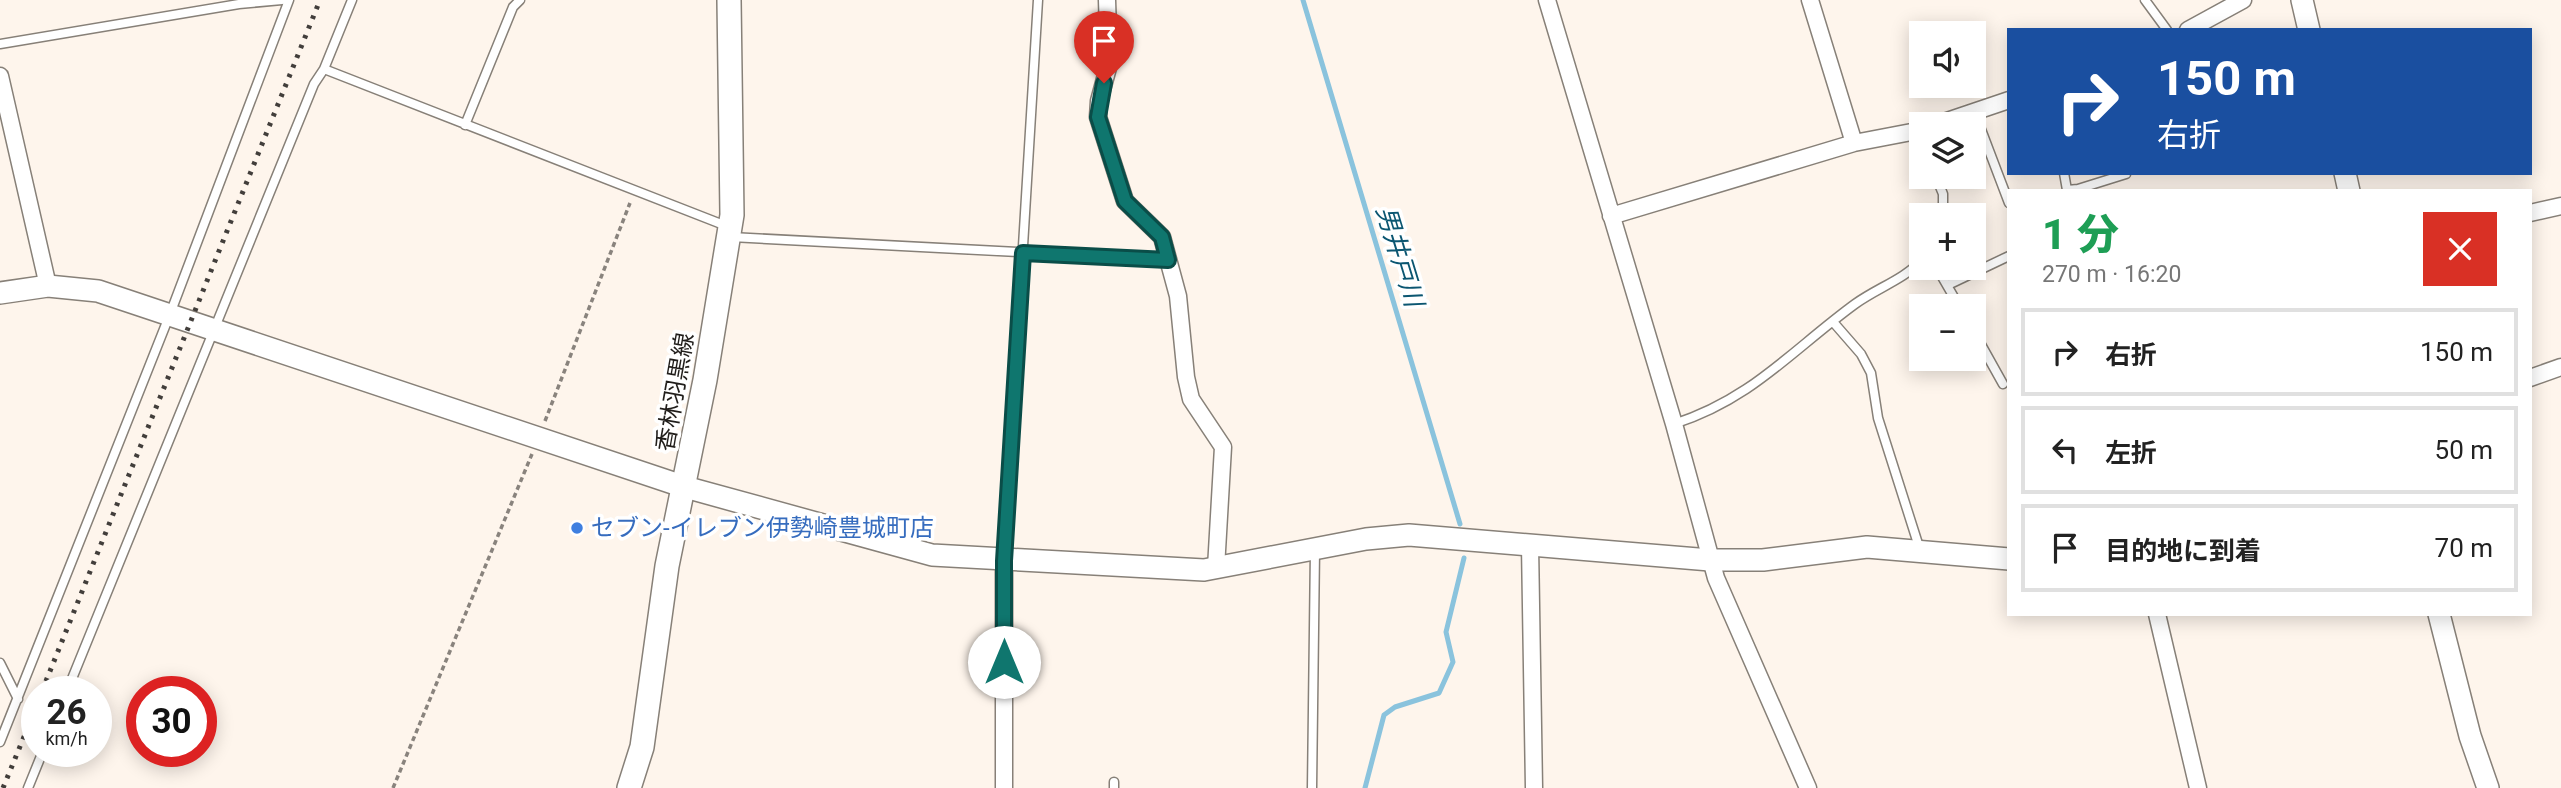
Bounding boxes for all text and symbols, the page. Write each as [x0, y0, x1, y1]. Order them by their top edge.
pin [1074, 11, 1134, 83]
map controls [1909, 21, 1986, 371]
button: sound [1909, 21, 1986, 98]
icon: arrive [1085, 22, 1123, 60]
text: 150 m [2157, 50, 2296, 107]
icon: right [2042, 56, 2133, 147]
button: layers [1909, 112, 1986, 189]
text: 右折 [2157, 116, 2221, 154]
water label: 男井戸川 [1370, 202, 1430, 313]
button: + [1909, 203, 1986, 280]
text: 1 分 [2042, 210, 2119, 259]
button: close [2423, 212, 2497, 286]
text: 270 m · 16:20 [2042, 261, 2181, 288]
button: − [1909, 294, 1986, 371]
street label: 香林羽黒線 [651, 330, 699, 454]
icon: right [2046, 333, 2084, 371]
text: 150 m [2420, 337, 2493, 367]
text: 右折 [2105, 340, 2157, 370]
icon: left [2046, 431, 2084, 469]
text: 50 m [2435, 435, 2493, 465]
text: 左折 [2105, 438, 2157, 468]
place label: セブン-イレブン伊勢崎豊城町店 [591, 514, 934, 542]
marker: セブン-イレブン伊勢崎豊城町店 [569, 520, 585, 536]
icon: arrive [2046, 529, 2084, 567]
text: 70 m [2435, 533, 2493, 563]
text: 目的地に到着 [2105, 536, 2261, 566]
position arrow [967, 625, 1041, 699]
speed limit sign: 30 [126, 676, 217, 767]
text: 26 [46, 692, 87, 733]
text: km/h [45, 728, 88, 749]

